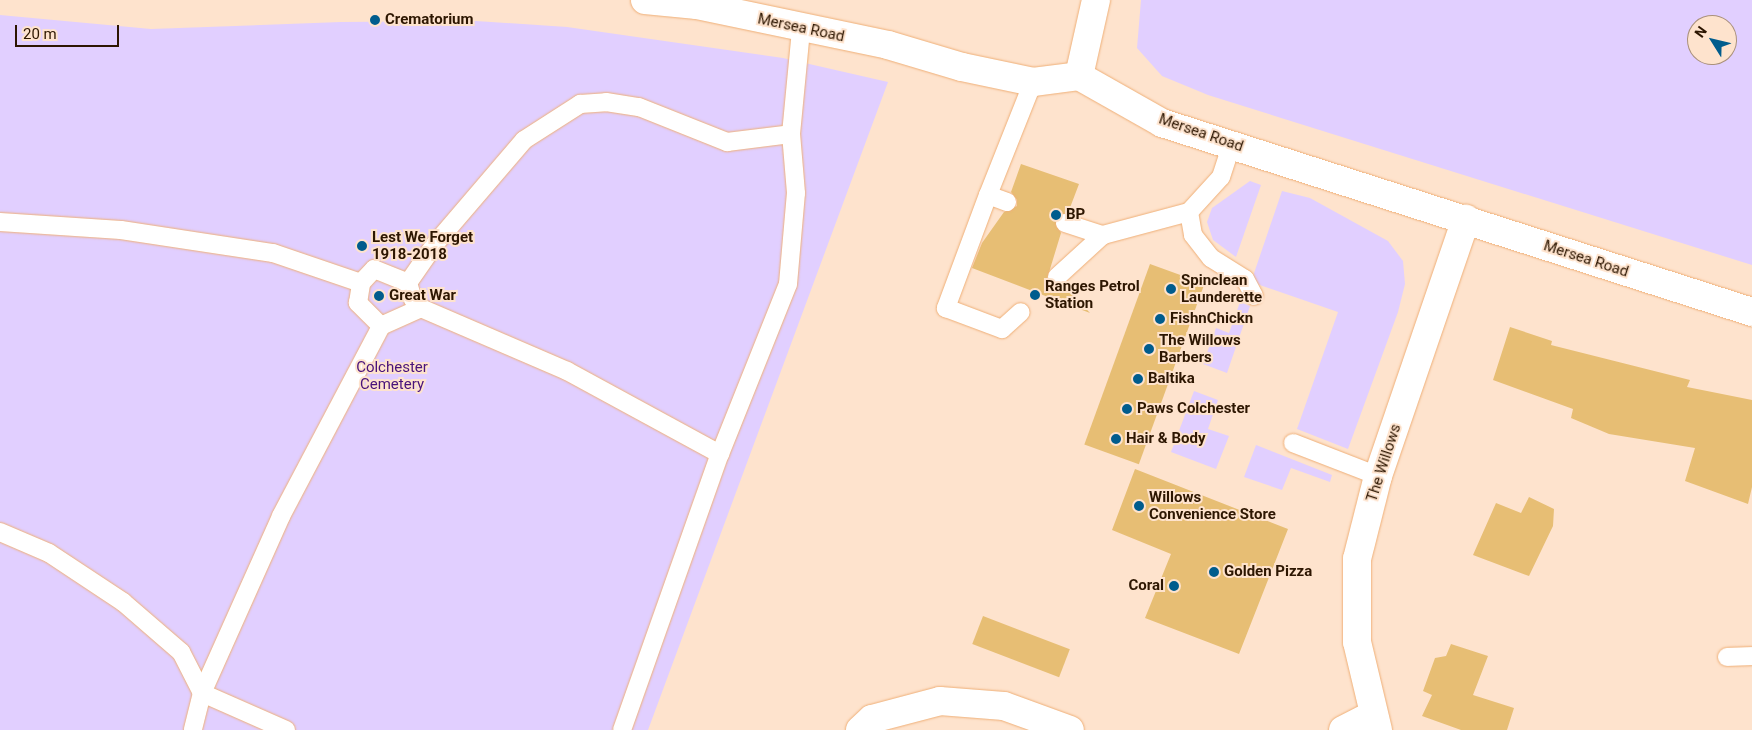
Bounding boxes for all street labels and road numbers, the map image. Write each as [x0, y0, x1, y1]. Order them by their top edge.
street label: Mersea Road [756, 10, 846, 46]
street label: Mersea Road [1156, 110, 1246, 156]
street label: Mersea Road [1541, 237, 1631, 281]
street label: The Willows [1363, 422, 1405, 504]

